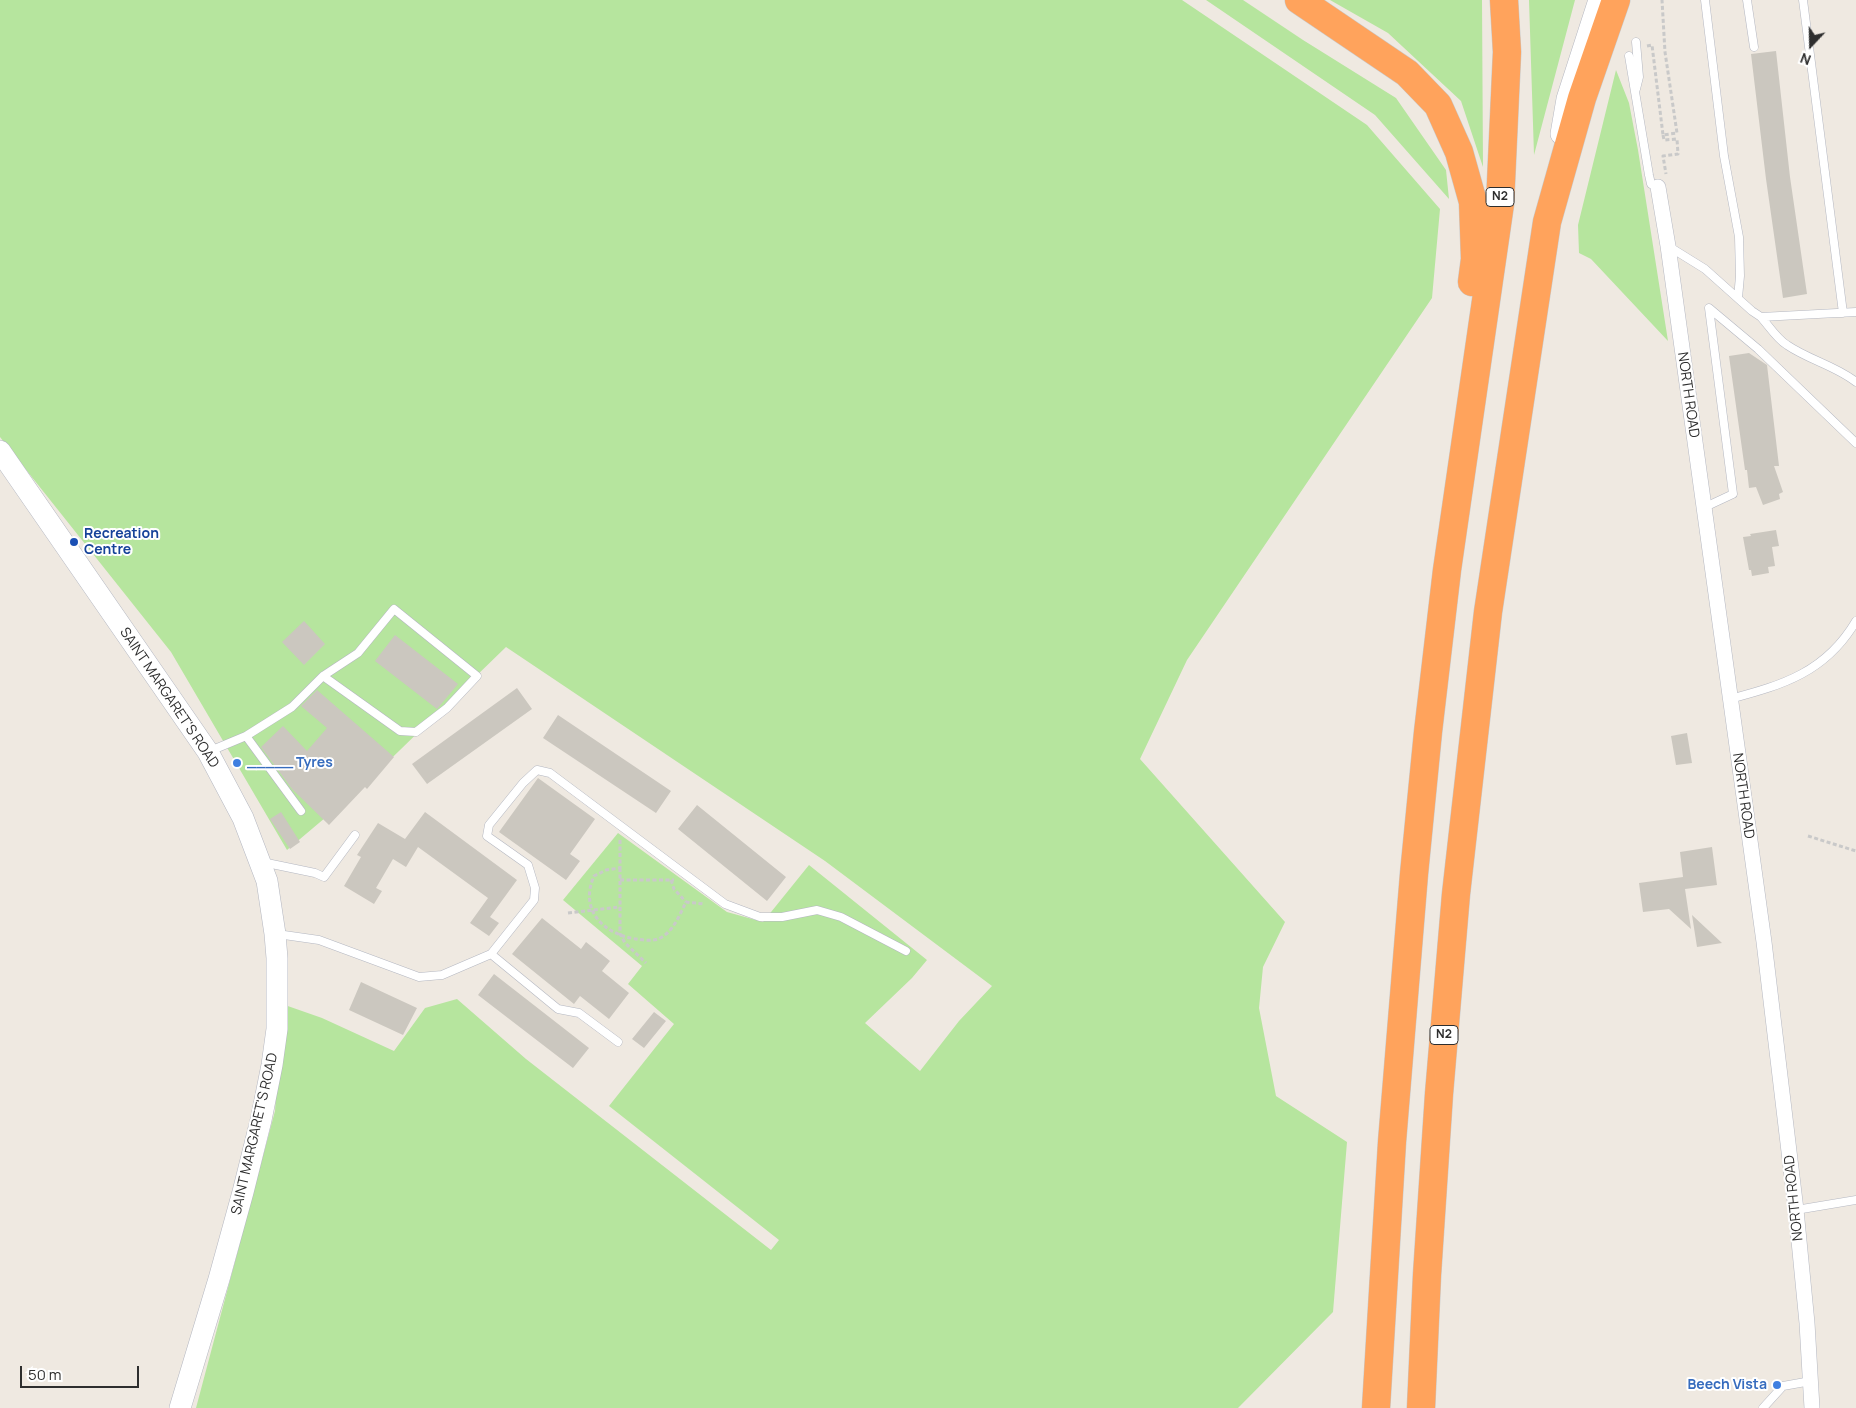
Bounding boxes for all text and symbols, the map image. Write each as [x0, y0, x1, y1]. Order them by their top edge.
north arrow [1786, 20, 1836, 70]
text: N [1797, 49, 1814, 70]
road number: N2 [1486, 188, 1514, 206]
street label: NORTH ROAD [1674, 351, 1702, 439]
place label: Recreation Centre [84, 526, 159, 558]
marker: Recreation Centre [68, 536, 80, 548]
street label: SAINT MARGARET'S ROAD [116, 625, 222, 771]
street label: NORTH ROAD [1729, 752, 1757, 840]
place label: _____ Tyres [247, 755, 333, 771]
marker: _____ Tyres [231, 757, 243, 769]
road number: N2 [1430, 1026, 1458, 1044]
street label: SAINT MARGARET'S ROAD [228, 1051, 282, 1217]
street label: NORTH ROAD [1781, 1154, 1807, 1242]
scale bar [22, 1356, 141, 1388]
text: 50 m [28, 1364, 62, 1385]
place label: Beech Vista [1687, 1377, 1767, 1393]
marker: Beech Vista [1771, 1379, 1783, 1391]

